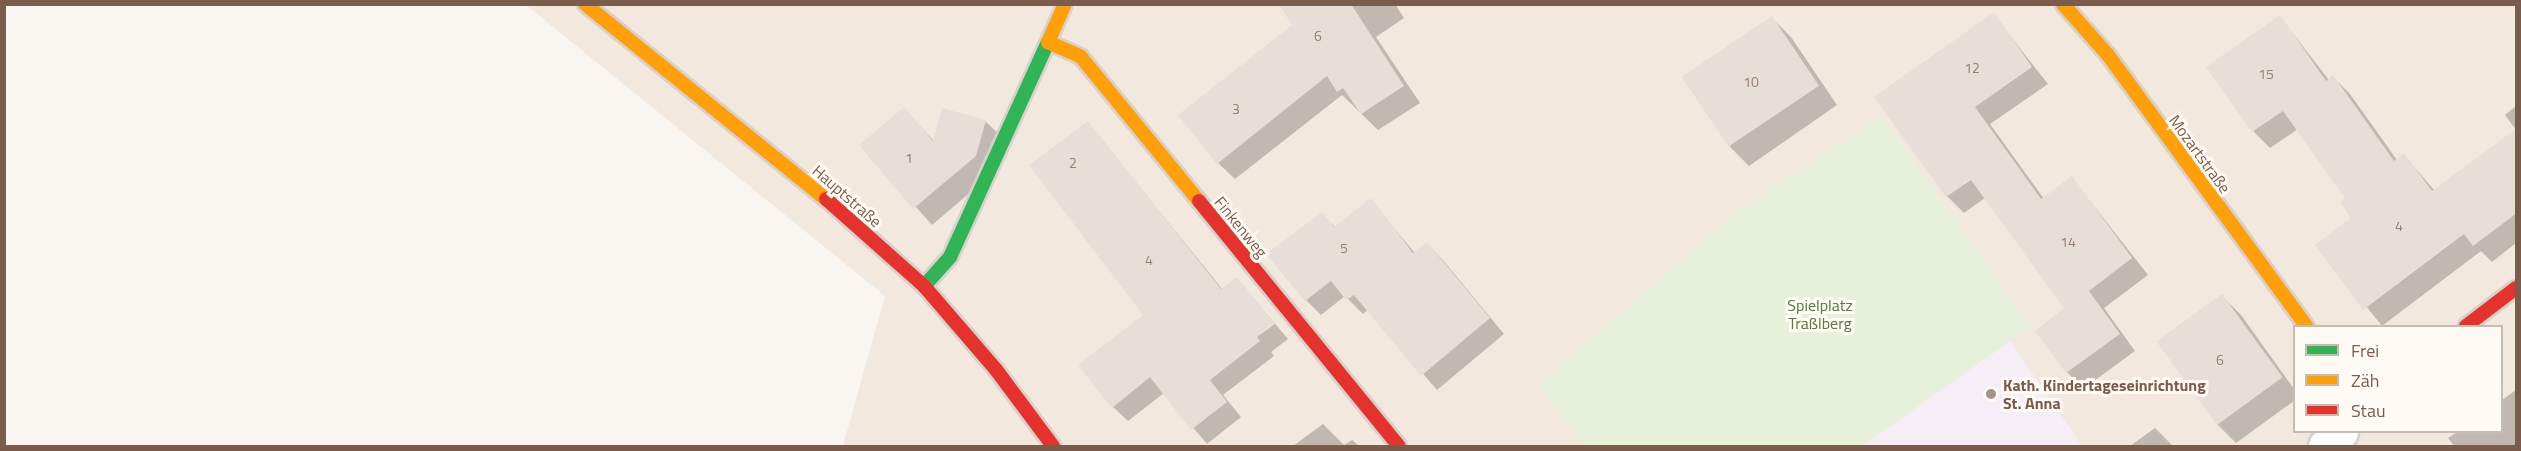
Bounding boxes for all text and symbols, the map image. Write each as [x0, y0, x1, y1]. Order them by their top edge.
house number: 6 [1314, 28, 1322, 44]
house number: 12 [1964, 60, 1980, 76]
house number: 15 [2258, 66, 2274, 82]
house number: 10 [1743, 74, 1759, 90]
house number: 3 [1232, 101, 1240, 117]
street label: Mozartstraße [2165, 111, 2235, 197]
house number: 1 [905, 150, 913, 166]
house number: 2 [1069, 155, 1077, 171]
street label: Hauptstraße [809, 161, 885, 231]
street label: Finkenweg [1211, 193, 1271, 261]
house number: 4 [2395, 218, 2403, 234]
house number: 14 [2060, 234, 2076, 250]
house number: 5 [1340, 240, 1348, 256]
house number: 4 [1145, 252, 1153, 268]
park label: Spielplatz Traßlberg [1787, 295, 1853, 333]
legend [2293, 325, 2503, 433]
text: Frei [2351, 337, 2379, 364]
house number: 6 [2216, 352, 2224, 368]
text: Zäh [2351, 367, 2379, 394]
place label: Kath. Kindertageseinrichtung St. Anna [2003, 375, 2206, 413]
marker: Kath. Kindertageseinrichtung St. Anna [1984, 387, 1998, 401]
text: Stau [2351, 397, 2386, 424]

